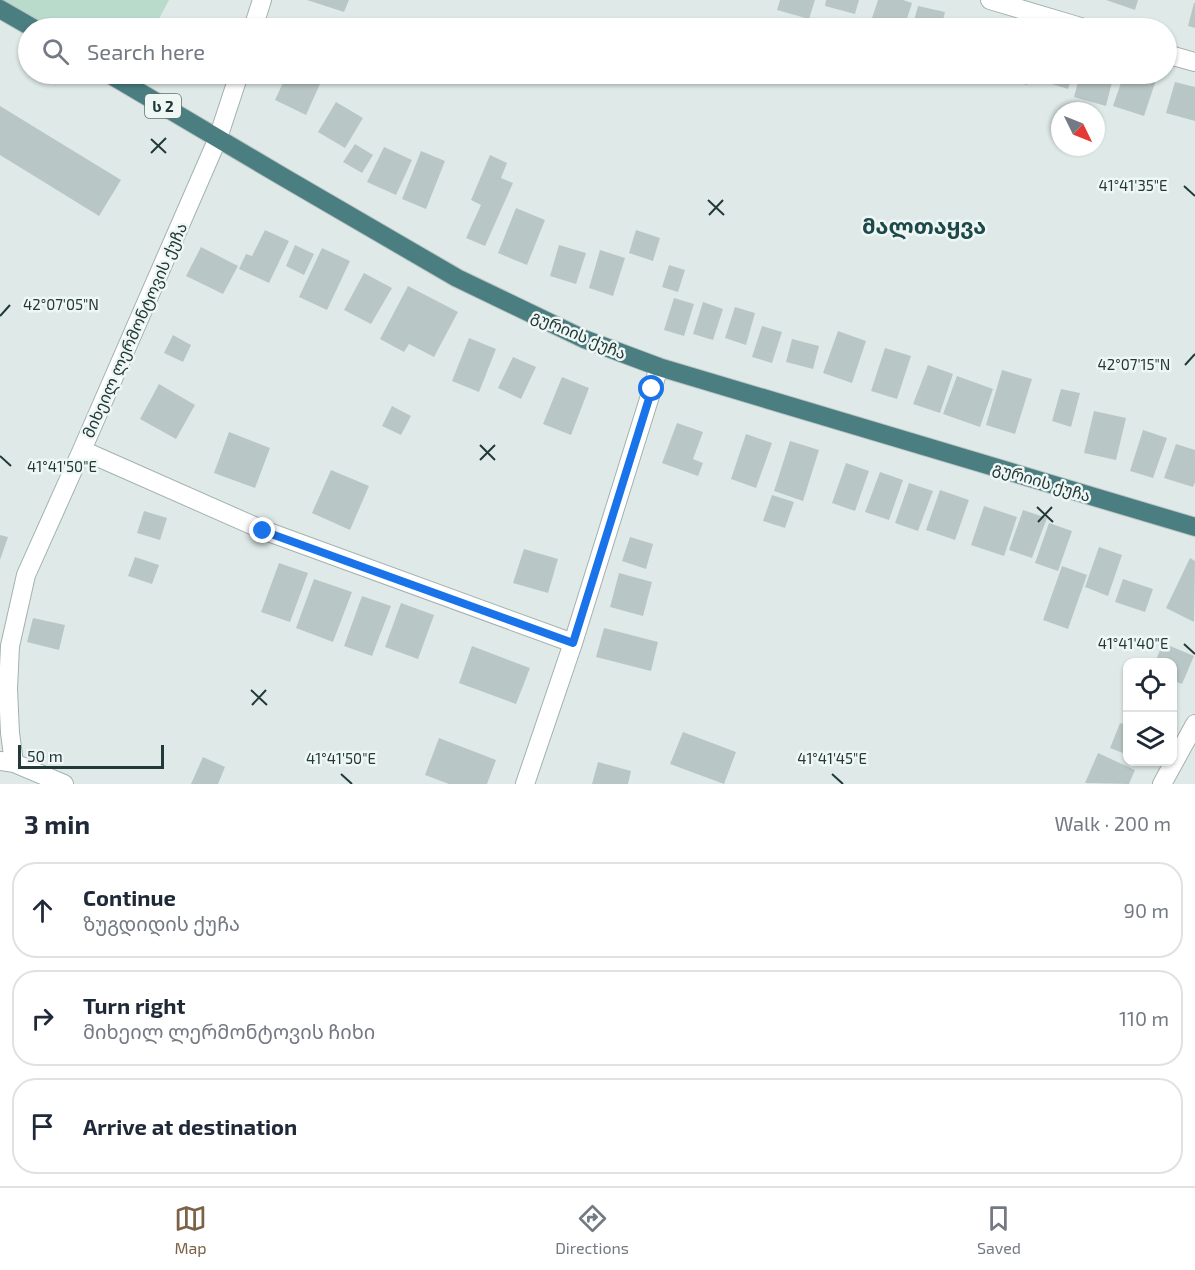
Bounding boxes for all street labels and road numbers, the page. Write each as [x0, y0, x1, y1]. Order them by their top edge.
road number: ს 2 [145, 94, 181, 118]
street label: მიხეილ ლერმონტოვის ქუჩა [78, 219, 192, 441]
street label: გურიის ქუჩა [528, 306, 629, 363]
street label: გურიის ქუჩა [991, 457, 1093, 506]

